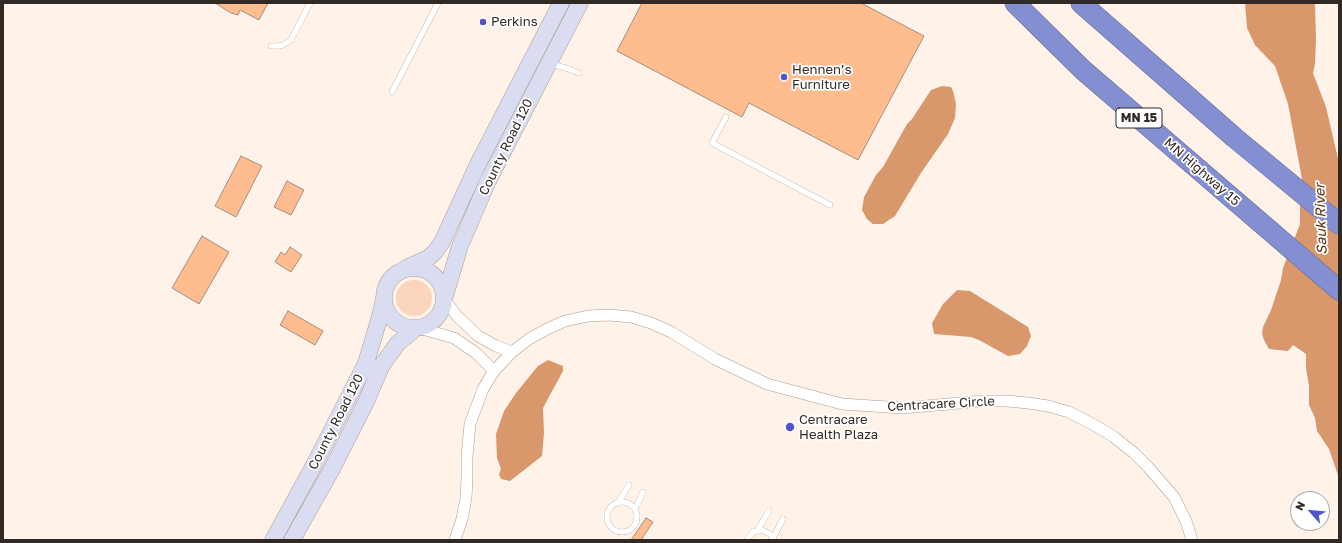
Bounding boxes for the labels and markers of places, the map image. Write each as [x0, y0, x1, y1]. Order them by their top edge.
place label: Perkins [491, 14, 538, 30]
marker: Perkins [478, 17, 488, 27]
place label: Hennen’s Furniture [792, 62, 852, 93]
marker: Hennen’s Furniture [779, 72, 789, 82]
place label: Centracare Health Plaza [799, 412, 878, 443]
marker: Centracare Health Plaza [784, 421, 796, 433]

